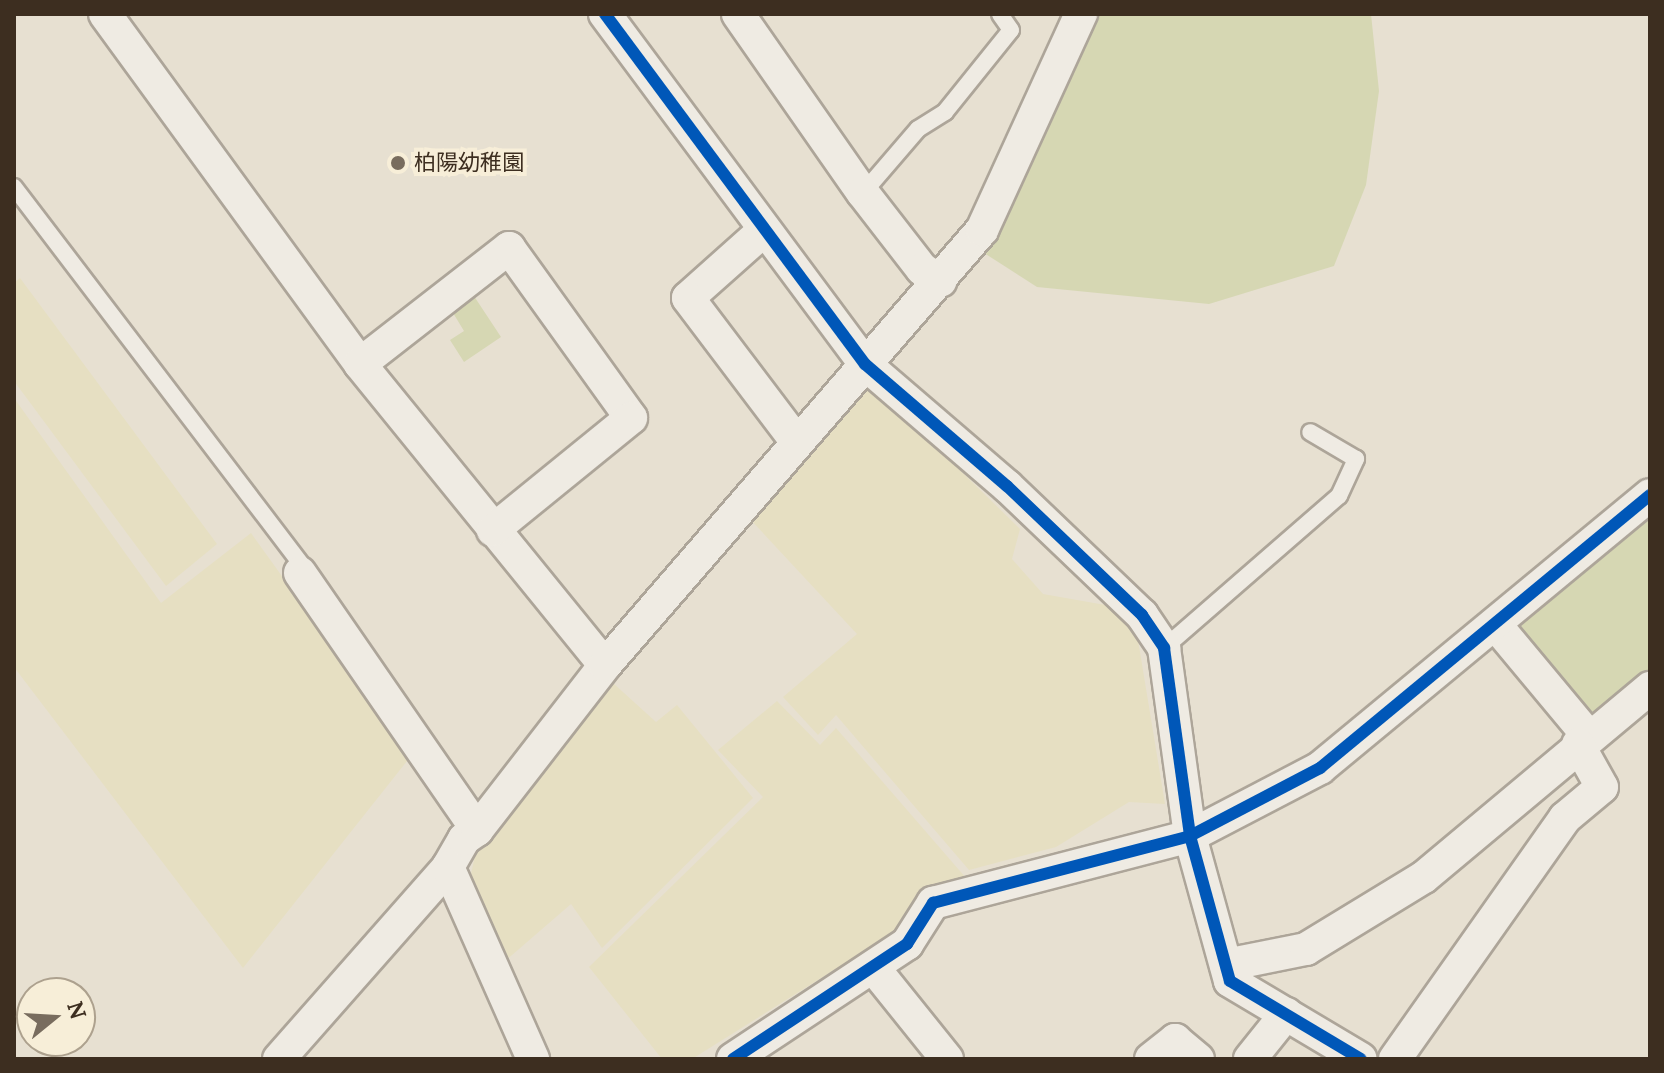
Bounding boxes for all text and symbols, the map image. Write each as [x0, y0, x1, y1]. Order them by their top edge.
place label: 柏陽幼稚園 [414, 150, 524, 176]
marker: 柏陽幼稚園 [389, 154, 407, 172]
north arrow [16, 977, 96, 1057]
text: N [61, 998, 93, 1023]

